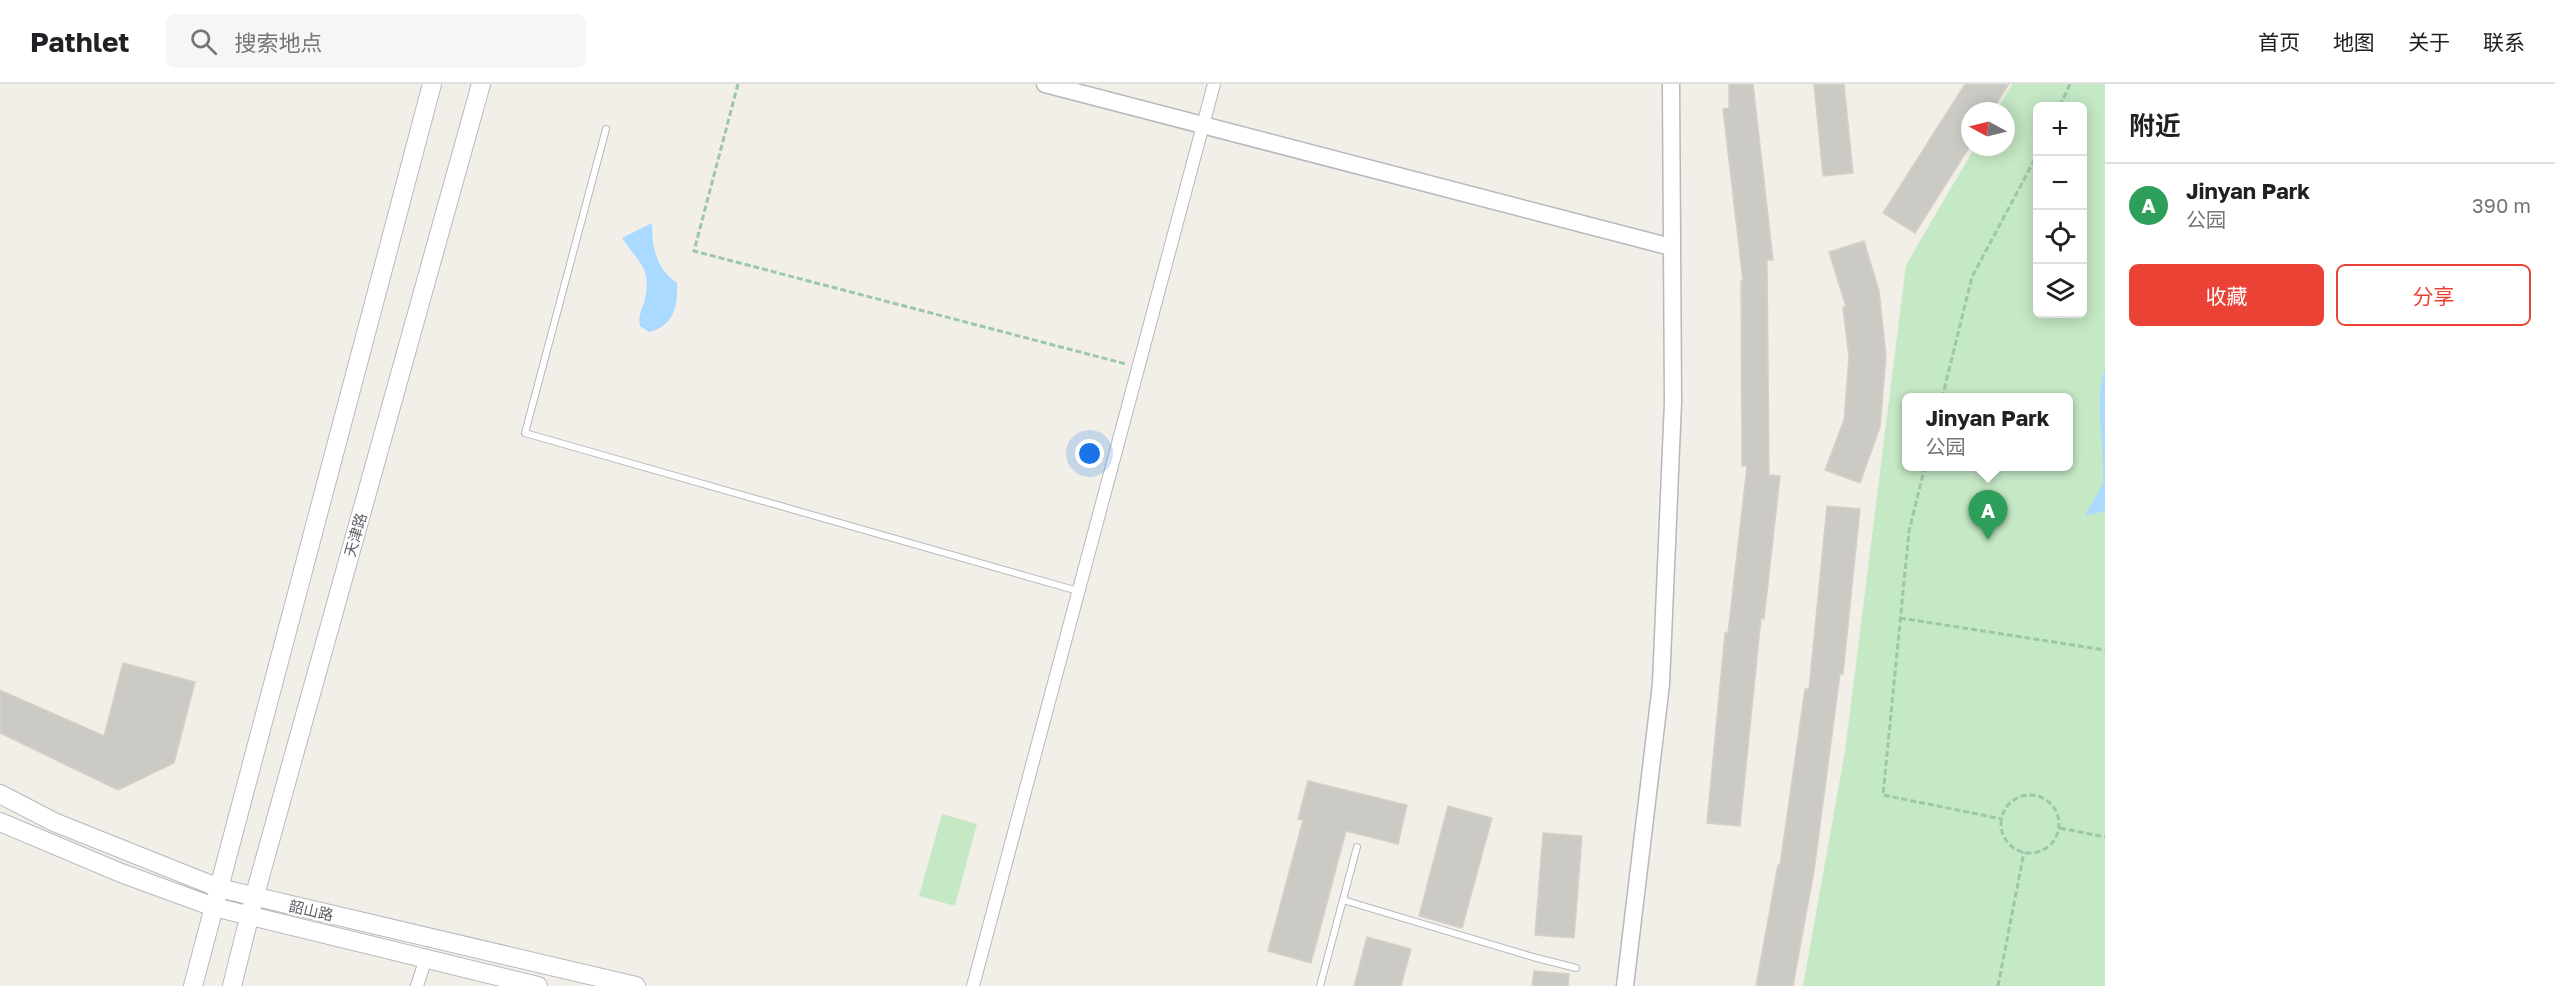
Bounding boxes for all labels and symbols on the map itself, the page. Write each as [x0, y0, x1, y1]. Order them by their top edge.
north arrow [1961, 102, 2015, 156]
your location [1075, 439, 1104, 468]
pin: A [1968, 490, 2008, 540]
street label: 天津路 [340, 511, 370, 559]
street label: 韶山路 [287, 896, 335, 924]

